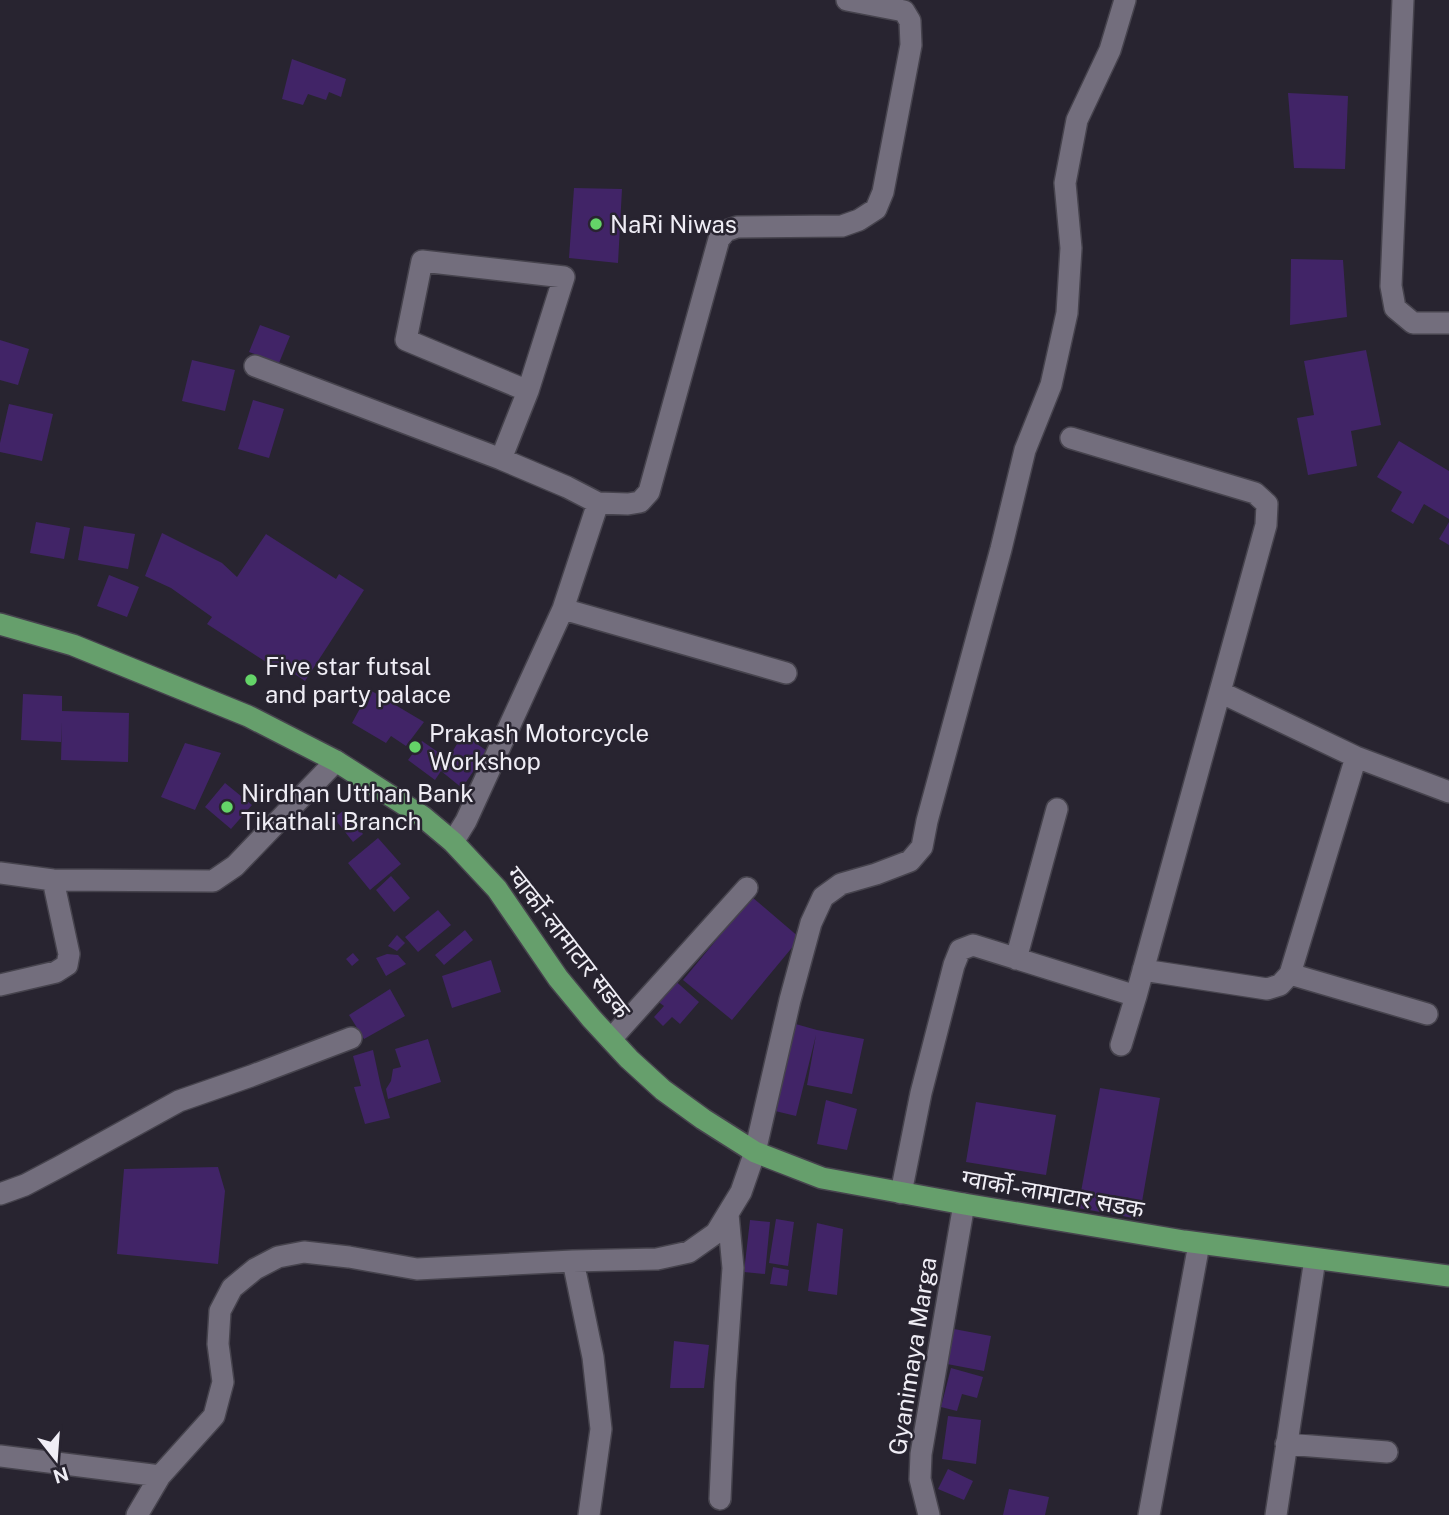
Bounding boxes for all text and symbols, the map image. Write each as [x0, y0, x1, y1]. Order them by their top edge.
place label: NaRi Niwas [610, 210, 737, 238]
marker: NaRi Niwas [588, 216, 604, 232]
place label: Five star futsal and party palace [265, 652, 451, 708]
marker: Five star futsal and party palace [243, 672, 259, 688]
place label: Prakash Motorcycle Workshop [429, 719, 649, 775]
marker: Prakash Motorcycle Workshop [407, 739, 423, 755]
place label: Nirdhan Utthan Bank Tikathali Branch [241, 779, 474, 835]
marker: Nirdhan Utthan Bank Tikathali Branch [219, 799, 235, 815]
street label: ग्वार्को-लामाटार सडक [501, 861, 637, 1024]
street label: ग्वार्को-लामाटार सडक [960, 1163, 1147, 1223]
street label: Gyanimaya Marga [883, 1255, 941, 1457]
north arrow [21, 1424, 91, 1494]
text: N [51, 1463, 71, 1488]

